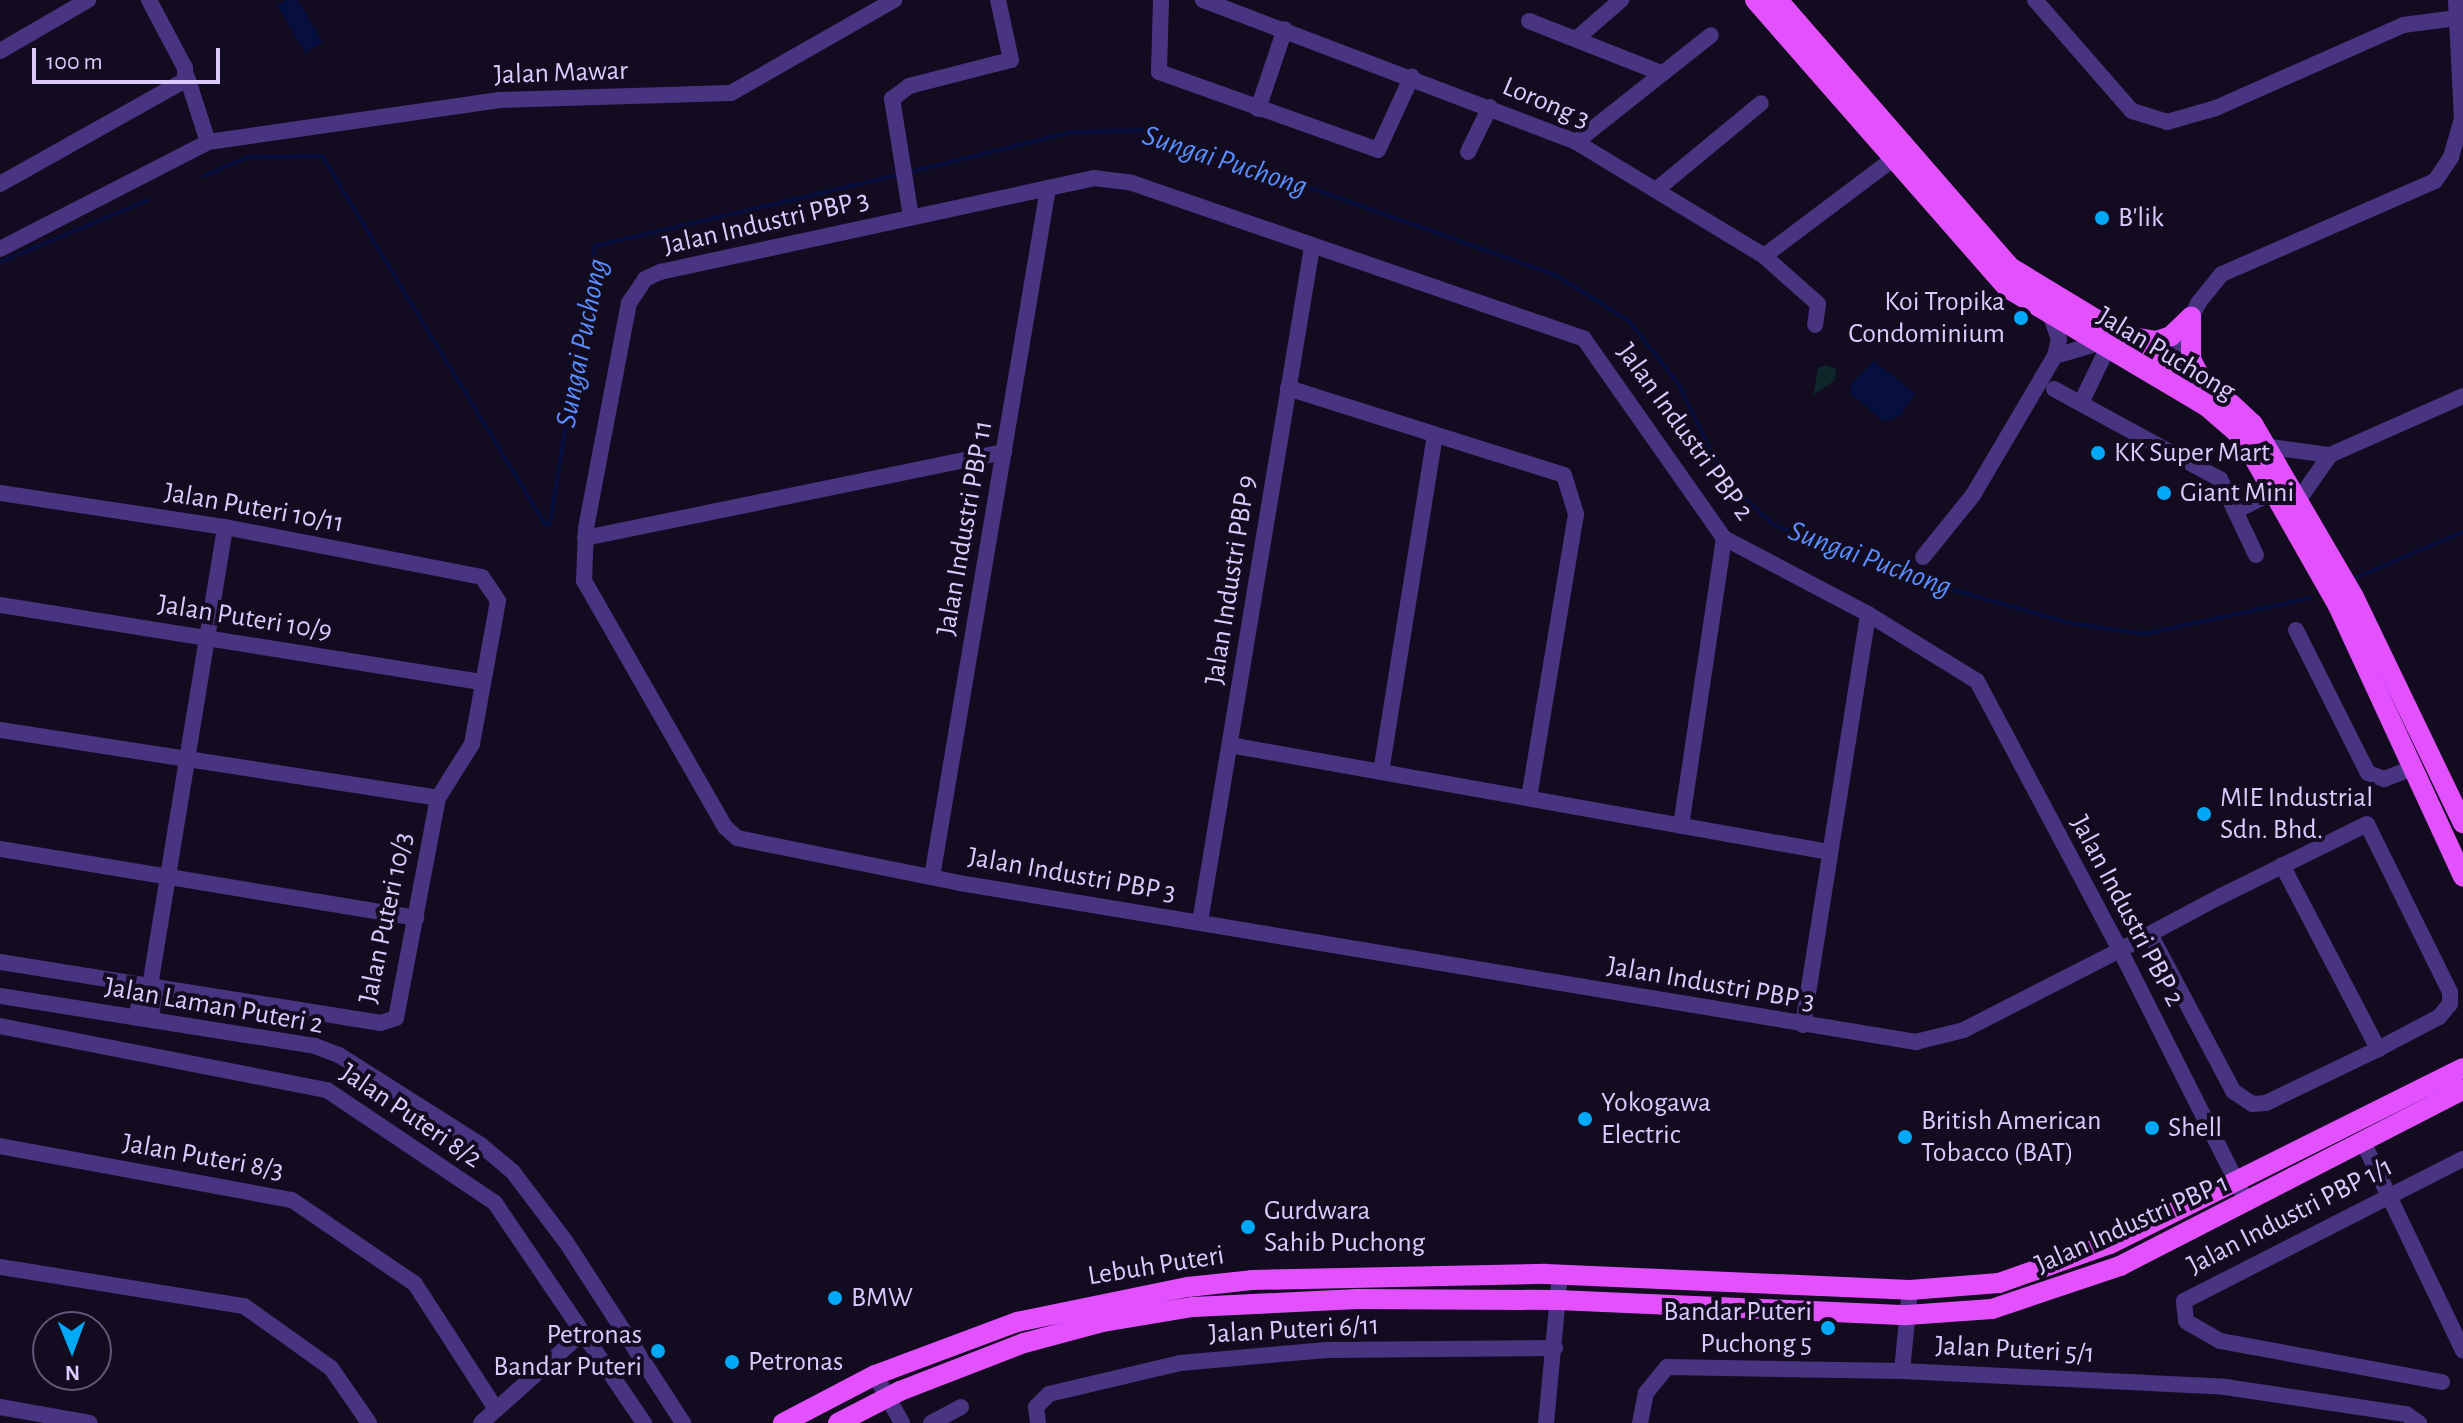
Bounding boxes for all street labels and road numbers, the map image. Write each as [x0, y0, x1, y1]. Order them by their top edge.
street label: Jalan Mawar [493, 54, 629, 92]
street label: Lorong 3 [1497, 70, 1595, 136]
street label: Jalan Industri PBP 3 [660, 183, 872, 263]
street label: Jalan Puchong [2091, 300, 2241, 408]
street label: Jalan Industri PBP 2 [1609, 337, 1761, 527]
street label: Jalan Industri PBP 11 [930, 418, 1000, 638]
street label: Jalan Industri PBP 9 [1198, 473, 1264, 687]
street label: Jalan Puteri 10/11 [162, 476, 346, 540]
street label: Jalan Puteri 10/9 [156, 588, 334, 648]
street label: Jalan Industri PBP 2 [2063, 810, 2191, 1012]
street label: Jalan Puteri 10/3 [351, 829, 421, 1007]
street label: Jalan Industri PBP 3 [966, 840, 1178, 910]
street label: Jalan Industri PBP 3 [1605, 949, 1817, 1019]
street label: Jalan Laman Puteri 2 [102, 970, 326, 1042]
street label: Jalan Puteri 8/2 [334, 1056, 488, 1176]
street label: Jalan Puteri 8/3 [120, 1126, 286, 1188]
street label: Jalan Industri PBP 1/1 [2182, 1150, 2398, 1282]
street label: Jalan Industri PBP 1 [2030, 1166, 2234, 1282]
street label: Lebuh Puteri [1085, 1239, 1227, 1293]
street label: Jalan Puteri 6/11 [1208, 1309, 1380, 1351]
street label: Jalan Puteri 5/1 [1935, 1329, 2095, 1371]

